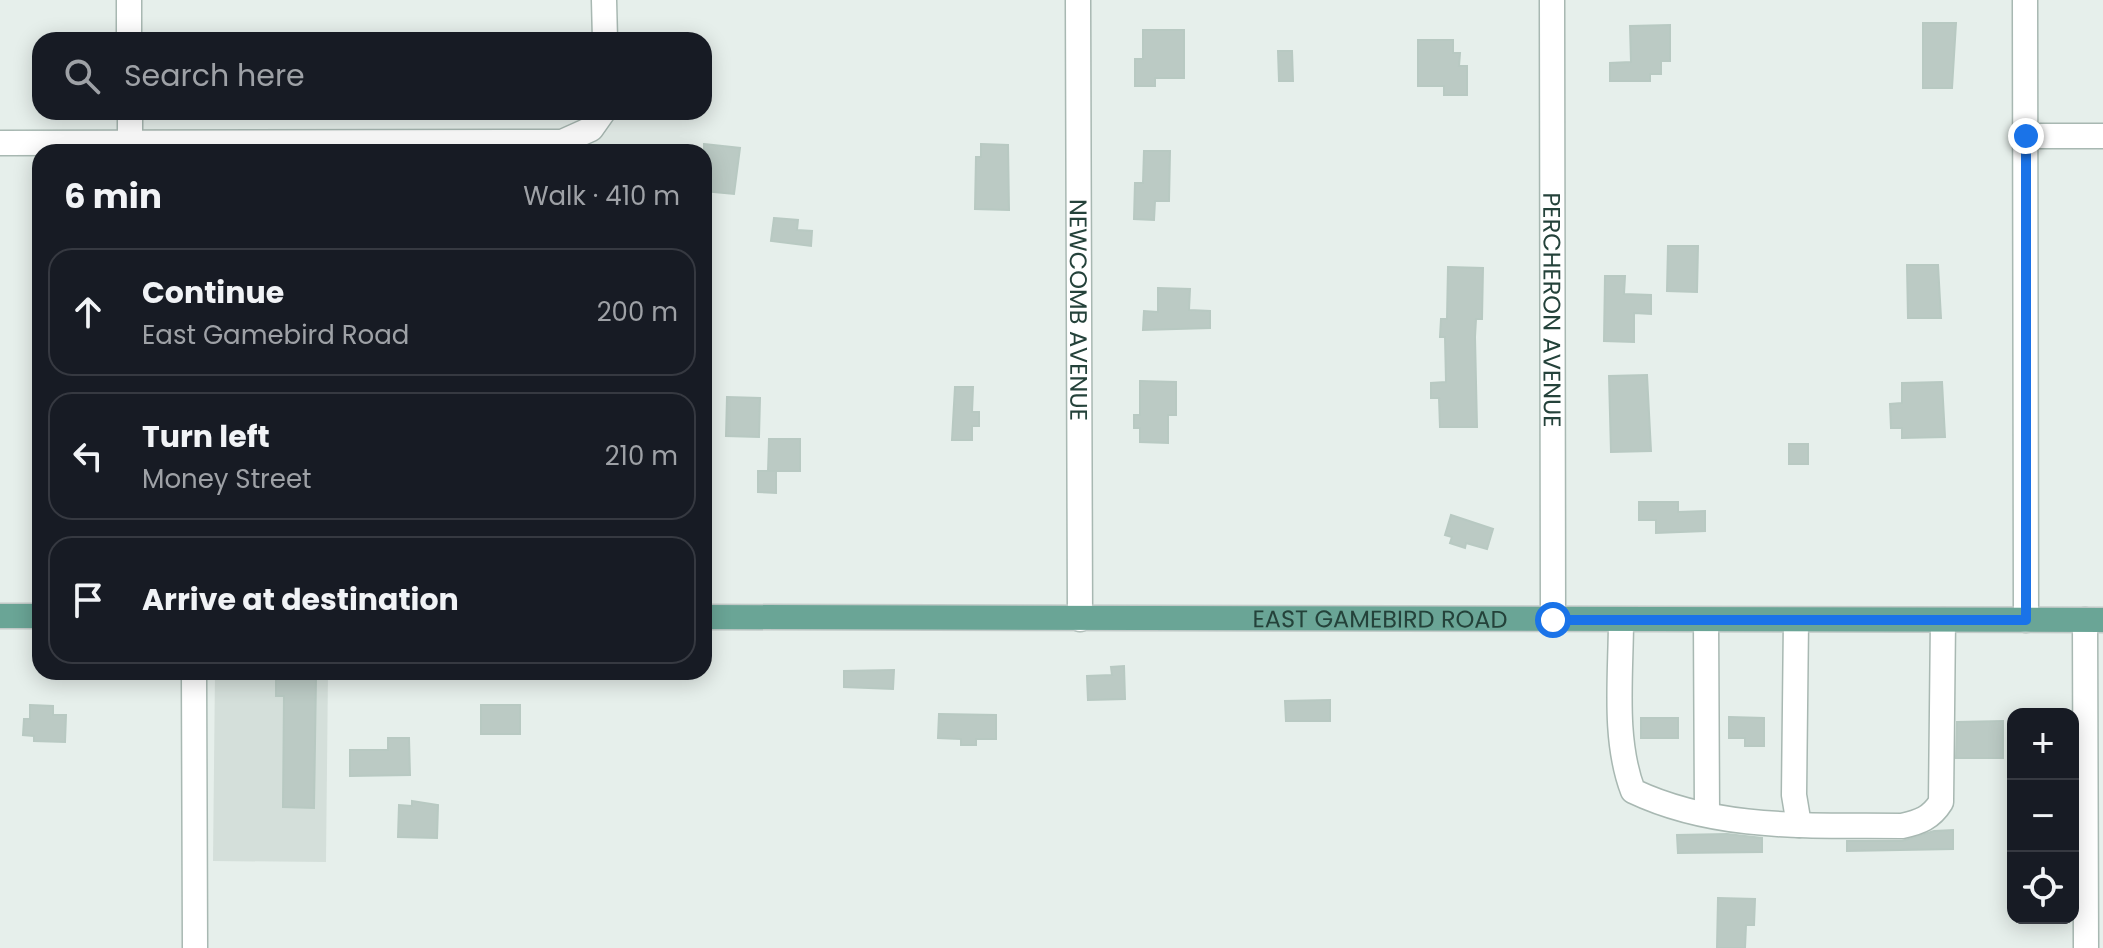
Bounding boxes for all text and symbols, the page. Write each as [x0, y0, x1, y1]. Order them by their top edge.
search box [32, 32, 712, 120]
icon: search [60, 54, 104, 98]
text: Search here [124, 54, 305, 97]
route end [2008, 118, 2044, 154]
text: 6 min [64, 172, 162, 220]
text: Walk · 410 m [523, 178, 680, 214]
street label: PERCHERON AVENUE [1536, 192, 1569, 428]
street label: NEWCOMB AVENUE [1062, 199, 1096, 421]
text: Continue [142, 271, 284, 314]
icon: ahead [66, 290, 110, 334]
text: 200 m [597, 294, 678, 330]
text: East Gamebird Road [142, 317, 409, 353]
text: Turn left [142, 415, 270, 458]
icon: left [66, 434, 110, 478]
text: 210 m [605, 438, 678, 474]
text: Money Street [142, 461, 312, 497]
icon: arrive [66, 578, 110, 622]
text: Arrive at destination [142, 578, 459, 621]
street label: EAST GAMEBIRD ROAD [1252, 602, 1508, 635]
route start [1535, 602, 1571, 638]
map controls [2007, 708, 2079, 924]
button: + [2007, 708, 2079, 780]
button: − [2007, 780, 2079, 852]
button: locate [2007, 852, 2079, 924]

